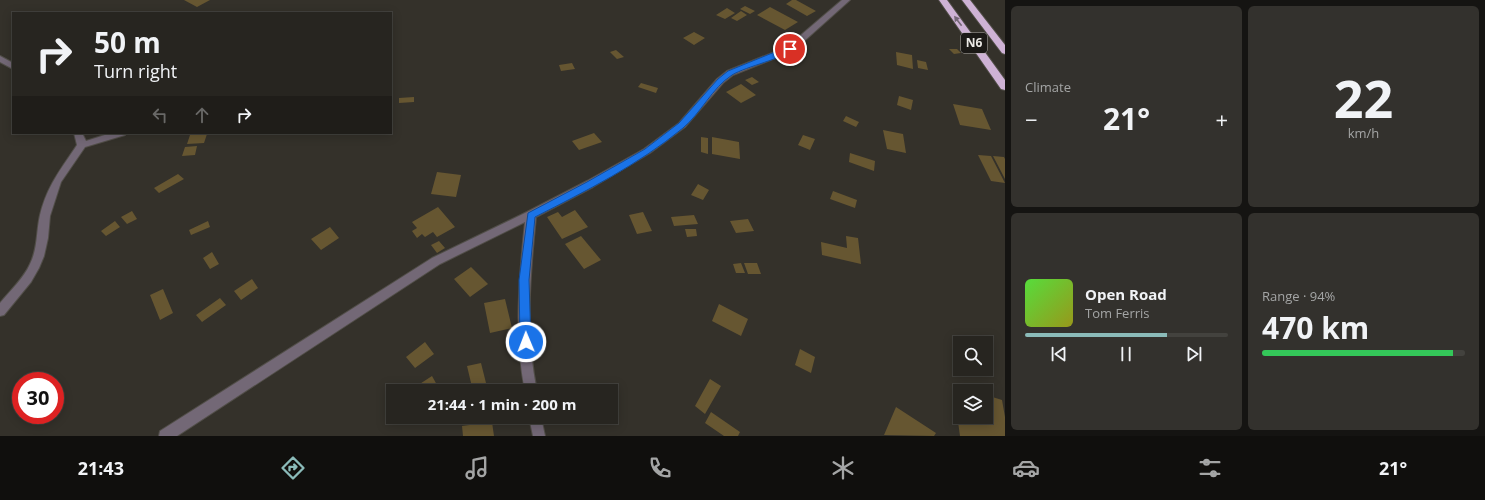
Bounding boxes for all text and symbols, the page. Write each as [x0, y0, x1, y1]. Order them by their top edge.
one-way arrow [954, 15, 963, 26]
text: 50 m [94, 23, 161, 61]
icon: right [28, 28, 80, 80]
pin [773, 32, 807, 66]
road number: N6 [961, 33, 987, 53]
icon: arrive [779, 38, 801, 60]
text: Turn right [94, 59, 177, 83]
text: 22 [1334, 62, 1393, 133]
text: Climate [1025, 78, 1071, 96]
text: 21° [1103, 98, 1150, 139]
icon: left [149, 104, 171, 126]
icon: ahead [191, 104, 213, 126]
icon: right [233, 104, 255, 126]
text: − [1025, 104, 1038, 134]
text: + [1215, 104, 1228, 134]
text: km/h [1348, 124, 1379, 142]
text: Open Road [1085, 284, 1167, 304]
text: Range · 94% [1262, 287, 1335, 305]
text: Tom Ferris [1085, 304, 1150, 322]
text: 470 km [1262, 307, 1369, 348]
position arrow [505, 321, 547, 363]
map controls [953, 336, 993, 424]
button: search [953, 336, 993, 376]
icon: previous [1048, 343, 1070, 365]
icon: pause [1115, 343, 1137, 365]
icon: next [1183, 343, 1205, 365]
speed limit sign: 30 [12, 372, 64, 424]
button: layers [953, 384, 993, 424]
text: 21:44 · 1 min · 200 m [428, 394, 576, 414]
icon: directions [279, 454, 307, 482]
icon: music [463, 454, 491, 482]
icon: phone [646, 454, 674, 482]
icon: climate [829, 454, 857, 482]
icon: car [1012, 454, 1040, 482]
icon: filters [1196, 454, 1224, 482]
text: 21:43 [78, 456, 124, 480]
text: 21° [1379, 456, 1407, 480]

